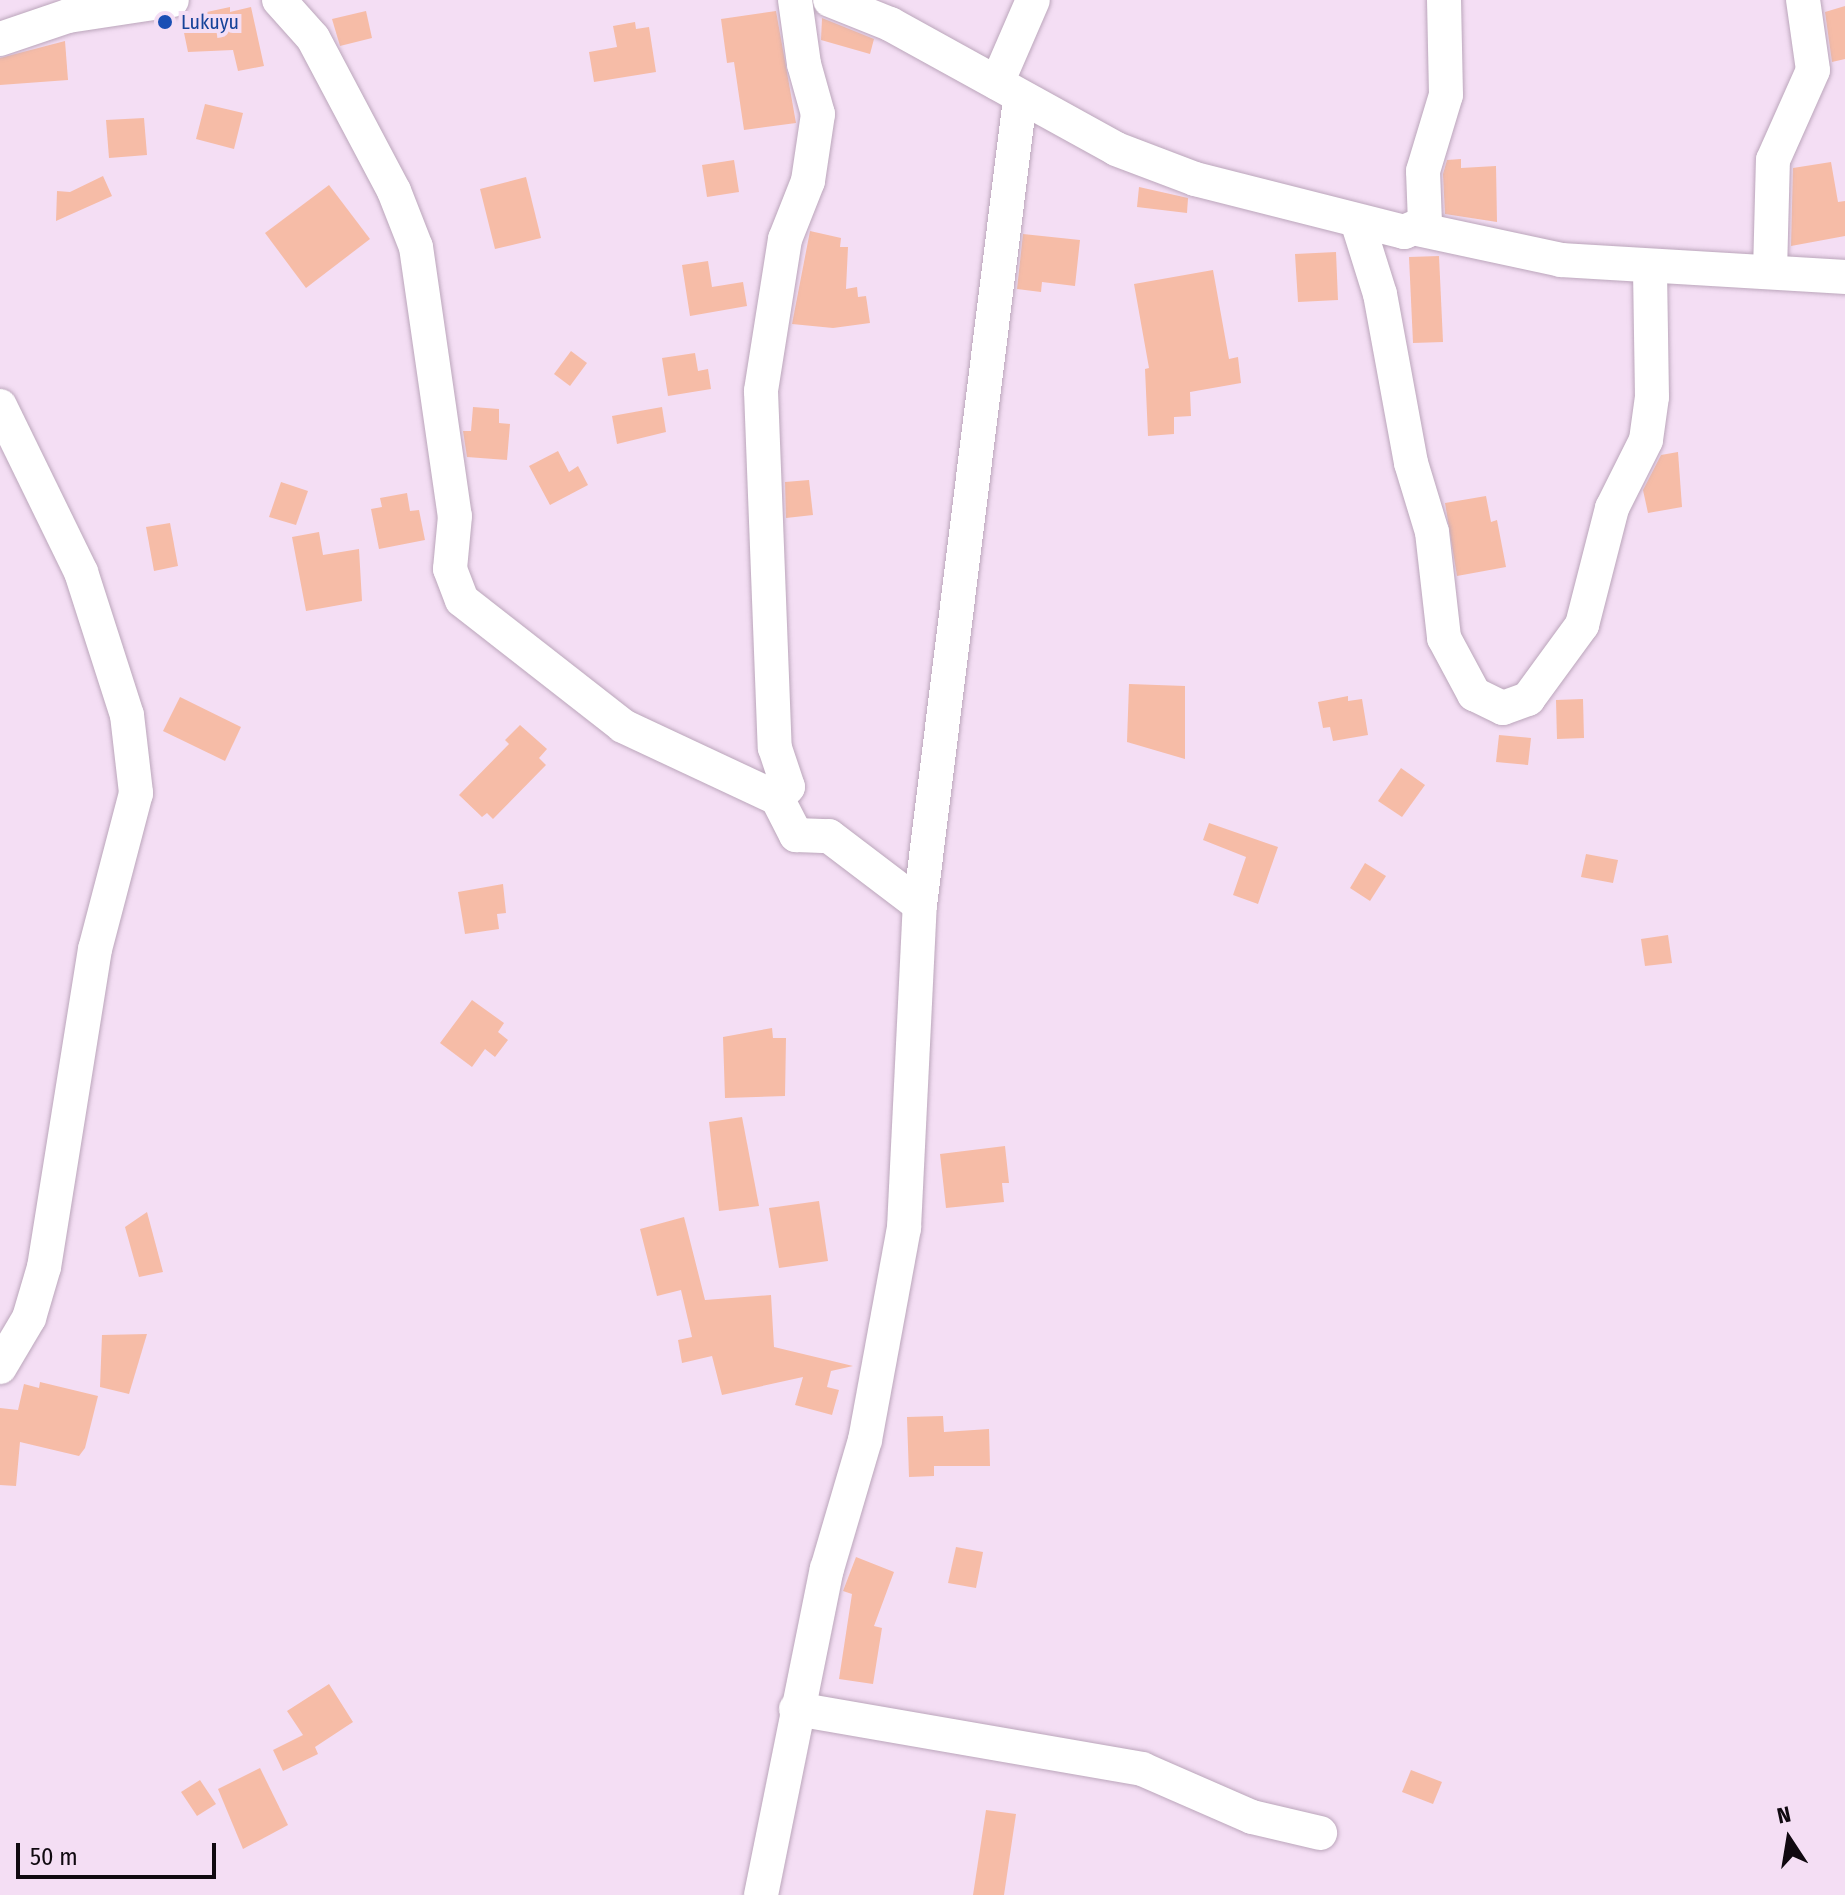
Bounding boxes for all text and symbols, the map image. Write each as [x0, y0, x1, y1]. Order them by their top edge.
place label: Lukuyu [181, 10, 239, 34]
marker: Lukuyu [156, 13, 174, 31]
north arrow [1749, 1799, 1829, 1879]
text: N [1775, 1800, 1793, 1830]
scale bar [20, 1827, 220, 1877]
text: 50 m [30, 1843, 78, 1871]

